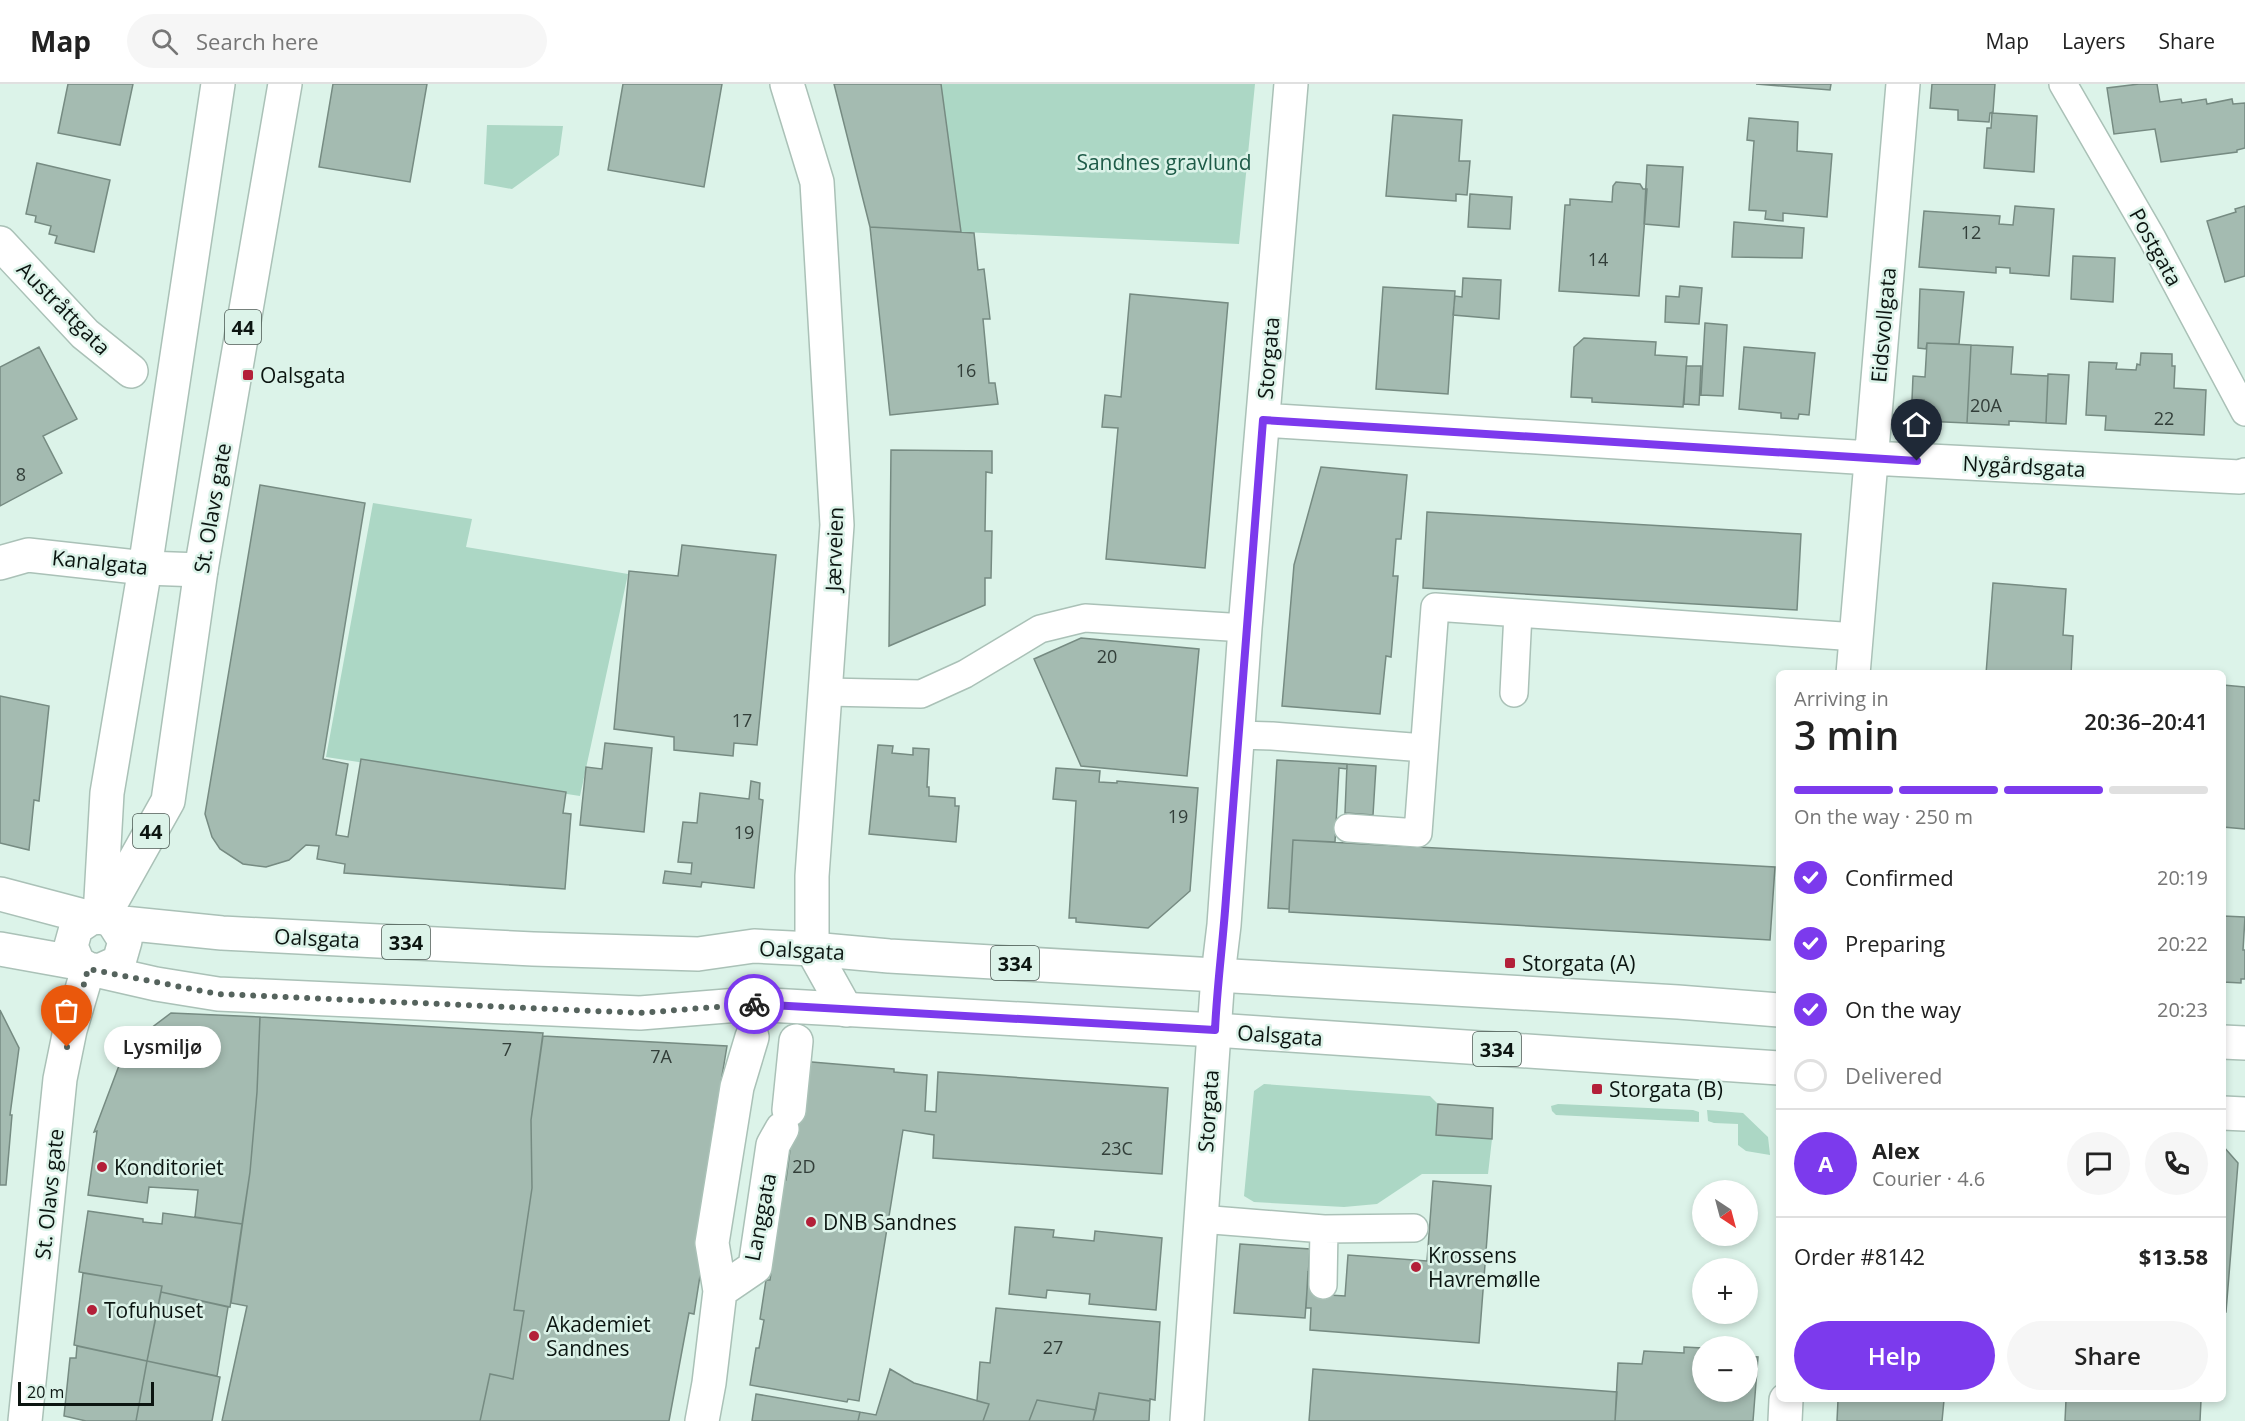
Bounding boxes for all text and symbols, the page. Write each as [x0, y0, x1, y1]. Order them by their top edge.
search box [127, 14, 547, 68]
text: Map [30, 22, 91, 60]
icon: search [148, 25, 181, 58]
text: Search here [196, 26, 319, 56]
text: Map [1986, 27, 2029, 55]
text: Layers [2062, 27, 2126, 55]
text: Share [2159, 27, 2215, 55]
park label: Sandnes gravlund [1076, 148, 1252, 176]
street label: Postgata [2123, 203, 2189, 291]
house number: 12 [1961, 220, 1981, 244]
house number: 14 [1588, 247, 1608, 271]
street label: Austråttgata [11, 255, 117, 361]
street label: Eidsvollgata [1864, 266, 1902, 384]
road number: 44 [225, 310, 261, 344]
street label: Storgata [1250, 316, 1286, 400]
house number: 16 [956, 358, 976, 382]
place label: Oalsgata [260, 361, 346, 389]
marker: Oalsgata [241, 368, 255, 382]
house number: 20A [1970, 393, 2003, 417]
pin [1891, 399, 1942, 461]
house number: 22 [2154, 406, 2174, 430]
icon: home [1900, 408, 1933, 441]
street label: St. Olavs gate [187, 441, 237, 575]
street label: Nygårdsgata [1962, 449, 2086, 483]
house number: 8 [16, 462, 26, 486]
street label: Jærveien [818, 506, 849, 594]
street label: Kanalgata [50, 543, 150, 581]
house number: 20 [1097, 644, 1117, 668]
text: Arriving in [1794, 685, 1889, 712]
text: 20:36–20:41 [2084, 706, 2208, 736]
house number: 17 [732, 708, 752, 732]
text: 3 min [1794, 708, 1899, 761]
text: On the way · 250 m [1794, 803, 1973, 830]
house number: 19 [1168, 804, 1188, 828]
road number: 44 [133, 814, 169, 848]
house number: 19 [734, 820, 754, 844]
icon: check [1794, 861, 1827, 894]
text: Confirmed [1845, 862, 1954, 892]
text: 20:19 [2157, 864, 2208, 891]
street label: Oalsgata [274, 922, 360, 954]
road number: 334 [382, 925, 430, 959]
icon: check [1794, 927, 1827, 960]
text: Preparing [1845, 928, 1945, 958]
text: 20:22 [2157, 930, 2208, 957]
street label: Oalsgata [759, 934, 845, 966]
road number: 334 [991, 946, 1039, 980]
place label: Storgata (A) [1522, 949, 1636, 977]
marker: Storgata (A) [1503, 956, 1517, 970]
courier [724, 974, 784, 1034]
pin [41, 985, 92, 1047]
icon: bike [738, 988, 771, 1021]
icon: check [1794, 993, 1827, 1026]
icon: bag [50, 994, 83, 1027]
text: On the way [1845, 994, 1961, 1024]
text: 20:23 [2157, 996, 2208, 1023]
street label: Oalsgata [1236, 1018, 1324, 1052]
callout: Lysmiljø [103, 1026, 220, 1068]
road number: 334 [1473, 1032, 1521, 1066]
text: Lysmiljø [123, 1033, 202, 1060]
house number: 7 [502, 1037, 512, 1061]
house number: 7A [650, 1044, 672, 1068]
text: Delivered [1845, 1060, 1943, 1090]
street label: Storgata [1191, 1069, 1225, 1153]
place label: Storgata (B) [1609, 1075, 1723, 1103]
marker: Storgata (B) [1590, 1082, 1604, 1096]
street label: St. Olavs gate [28, 1127, 70, 1261]
button: chat [2067, 1132, 2130, 1195]
button: phone [2145, 1132, 2208, 1195]
text: Alex [1872, 1135, 1920, 1165]
house number: 23C [1101, 1136, 1133, 1160]
text: A [1818, 1148, 1833, 1178]
place label: Konditoriet [114, 1153, 224, 1181]
house number: 2D [792, 1154, 816, 1178]
marker: Konditoriet [95, 1160, 109, 1174]
text: Courier · 4.6 [1872, 1165, 1985, 1192]
street label: Langgata [738, 1171, 782, 1263]
north arrow [1692, 1180, 1758, 1246]
map controls [1692, 1180, 1758, 1402]
place label: DNB Sandnes [823, 1208, 957, 1236]
marker: DNB Sandnes [804, 1215, 818, 1229]
place label: Krossens Havremølle [1428, 1241, 1541, 1293]
text: Order #8142 [1794, 1241, 1925, 1271]
text: $13.58 [2139, 1241, 2208, 1271]
button: + [1692, 1258, 1758, 1324]
marker: Krossens Havremølle [1409, 1260, 1423, 1274]
place label: Tofuhuset [104, 1296, 203, 1324]
marker: Tofuhuset [85, 1303, 99, 1317]
place label: Akademiet Sandnes [546, 1310, 651, 1362]
button: Help [1794, 1321, 1995, 1390]
button: Share [2007, 1321, 2208, 1390]
marker: Akademiet Sandnes [527, 1329, 541, 1343]
house number: 27 [1043, 1335, 1063, 1359]
button: − [1692, 1336, 1758, 1402]
scale bar [18, 1379, 154, 1406]
text: 20 m [27, 1381, 64, 1403]

